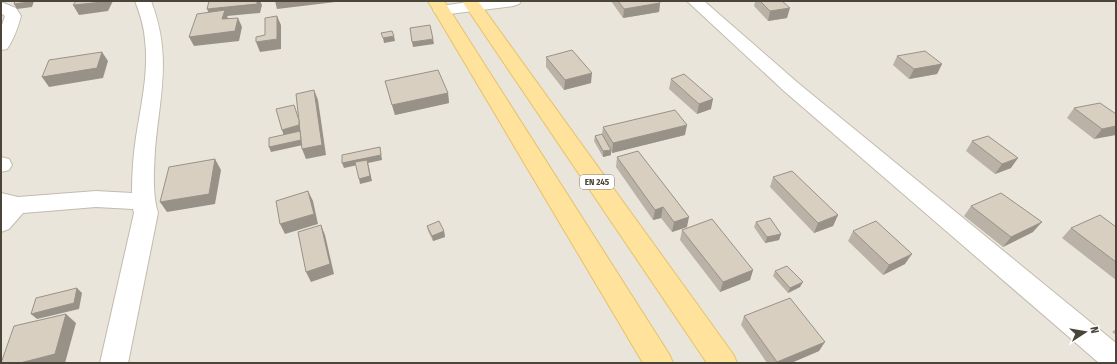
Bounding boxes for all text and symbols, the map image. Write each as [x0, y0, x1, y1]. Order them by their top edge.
road number: EN 245 [580, 175, 614, 189]
north arrow [1065, 312, 1105, 352]
text: N [1087, 325, 1101, 335]

